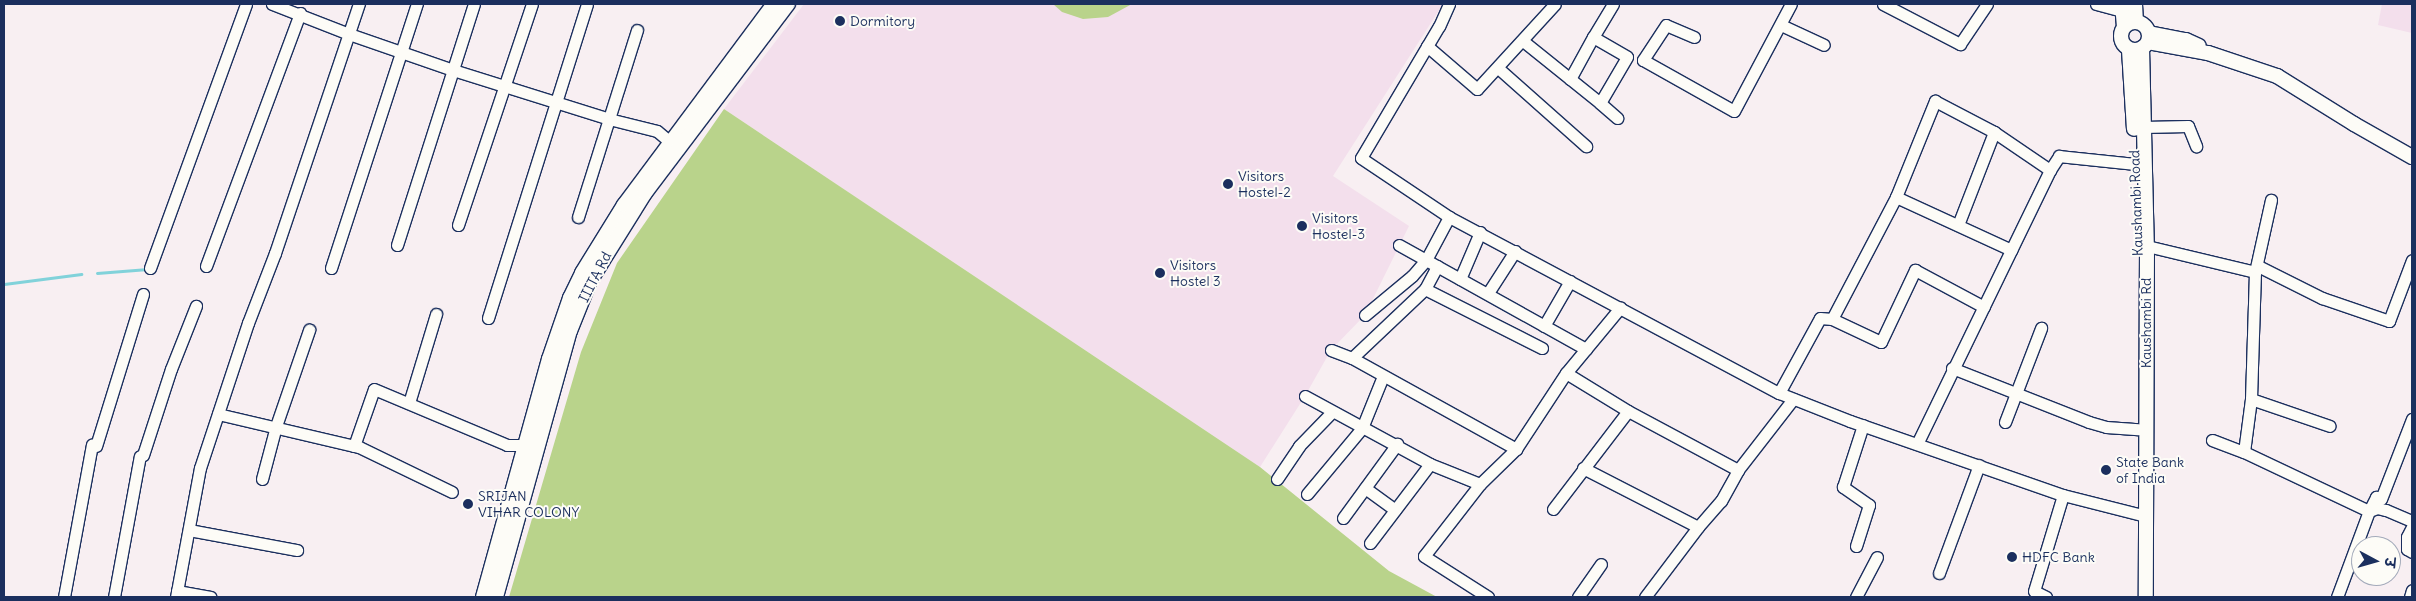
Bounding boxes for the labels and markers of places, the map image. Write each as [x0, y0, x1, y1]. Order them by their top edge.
place label: Dormitory [850, 13, 915, 29]
marker: Dormitory [834, 15, 846, 27]
place label: Visitors Hostel-2 [1238, 168, 1291, 200]
marker: Visitors Hostel-2 [1222, 178, 1234, 190]
place label: Visitors Hostel-3 [1312, 210, 1365, 242]
marker: Visitors Hostel-3 [1296, 220, 1308, 232]
place label: Visitors Hostel 3 [1170, 257, 1221, 290]
marker: Visitors Hostel 3 [1154, 267, 1166, 279]
place label: State Bank of India [2116, 454, 2184, 487]
marker: State Bank of India [2100, 464, 2112, 476]
place label: SRIJAN VIHAR COLONY [478, 488, 579, 520]
marker: SRIJAN VIHAR COLONY [462, 498, 474, 510]
place label: HDFC Bank [2022, 549, 2095, 565]
marker: HDFC Bank [2006, 551, 2018, 563]

